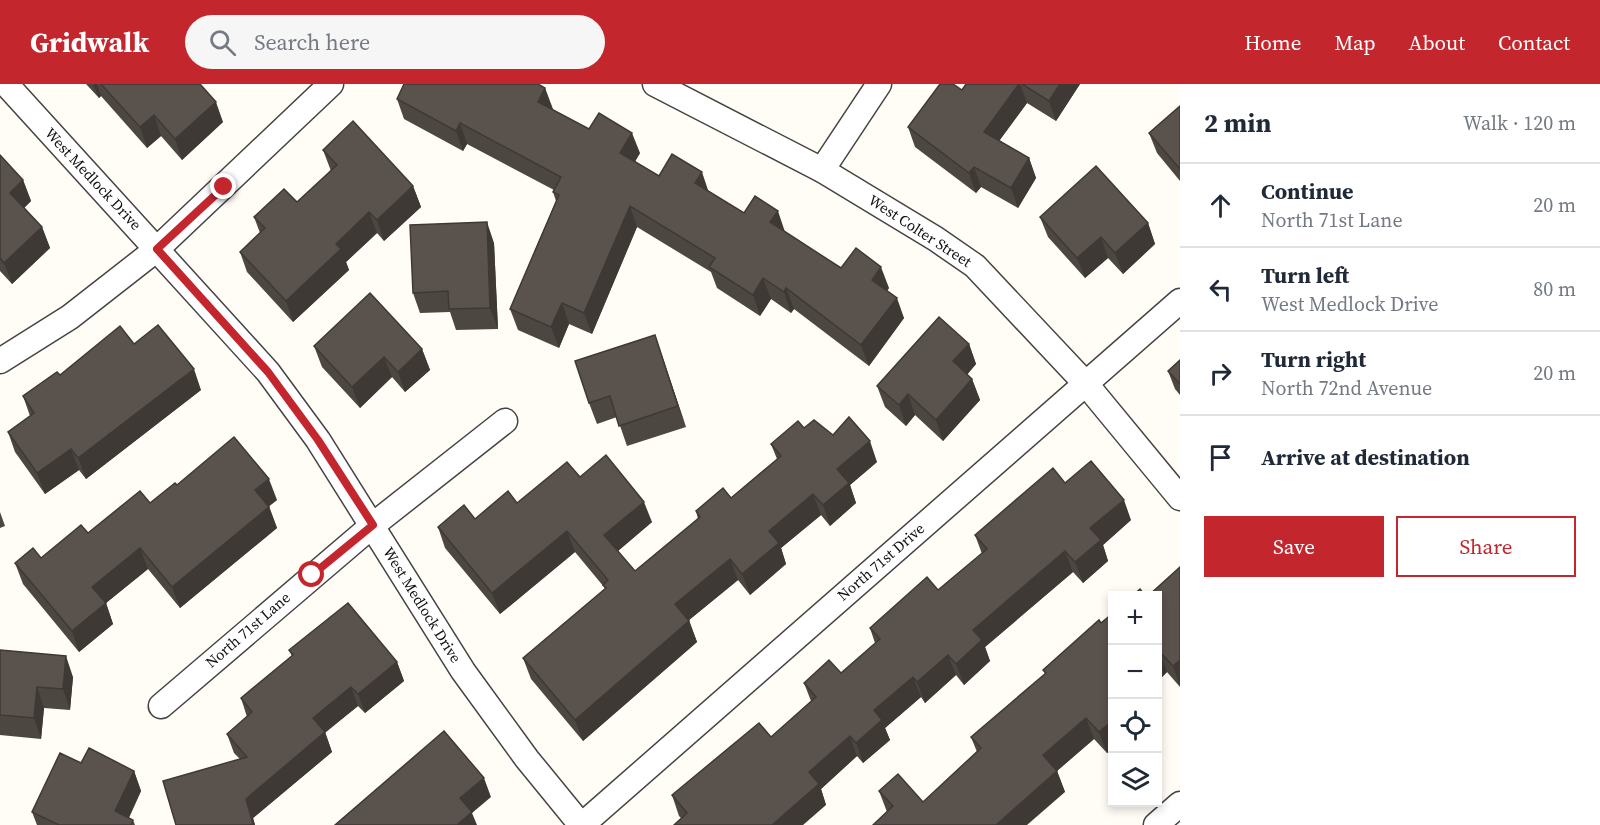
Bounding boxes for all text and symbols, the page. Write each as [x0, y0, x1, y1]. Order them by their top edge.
search box [185, 15, 605, 69]
text: Gridwalk [30, 23, 149, 61]
icon: search [206, 26, 239, 59]
text: Search here [254, 27, 370, 57]
text: Home [1244, 28, 1302, 57]
text: Map [1335, 28, 1376, 57]
text: About [1409, 28, 1465, 57]
text: Contact [1498, 28, 1570, 57]
text: 2 min [1204, 105, 1271, 141]
text: Walk · 120 m [1463, 109, 1576, 137]
street label: West Medlock Drive [40, 123, 147, 235]
route end [210, 173, 236, 199]
text: Continue [1261, 176, 1354, 206]
street label: West Colter Street [865, 189, 976, 272]
icon: ahead [1204, 189, 1237, 222]
text: 20 m [1533, 191, 1576, 219]
text: North 71st Lane [1261, 206, 1403, 234]
text: Turn left [1261, 260, 1349, 290]
icon: left [1204, 273, 1237, 306]
text: 80 m [1533, 275, 1576, 303]
text: West Medlock Drive [1261, 290, 1438, 318]
text: Turn right [1261, 344, 1366, 374]
icon: right [1204, 357, 1237, 390]
text: 20 m [1533, 359, 1576, 387]
text: North 72nd Avenue [1261, 374, 1432, 402]
icon: arrive [1204, 441, 1237, 474]
text: Arrive at destination [1261, 442, 1470, 472]
button: Save [1204, 516, 1384, 577]
button: Share [1396, 516, 1576, 577]
street label: North 71st Drive [833, 518, 929, 605]
street label: West Medlock Drive [378, 543, 467, 667]
route start [298, 561, 324, 587]
street label: North 71st Lane [201, 587, 295, 672]
map controls [1108, 591, 1162, 807]
button: + [1108, 591, 1162, 645]
button: − [1108, 645, 1162, 699]
button: locate [1108, 699, 1162, 753]
button: layers [1108, 753, 1162, 807]

